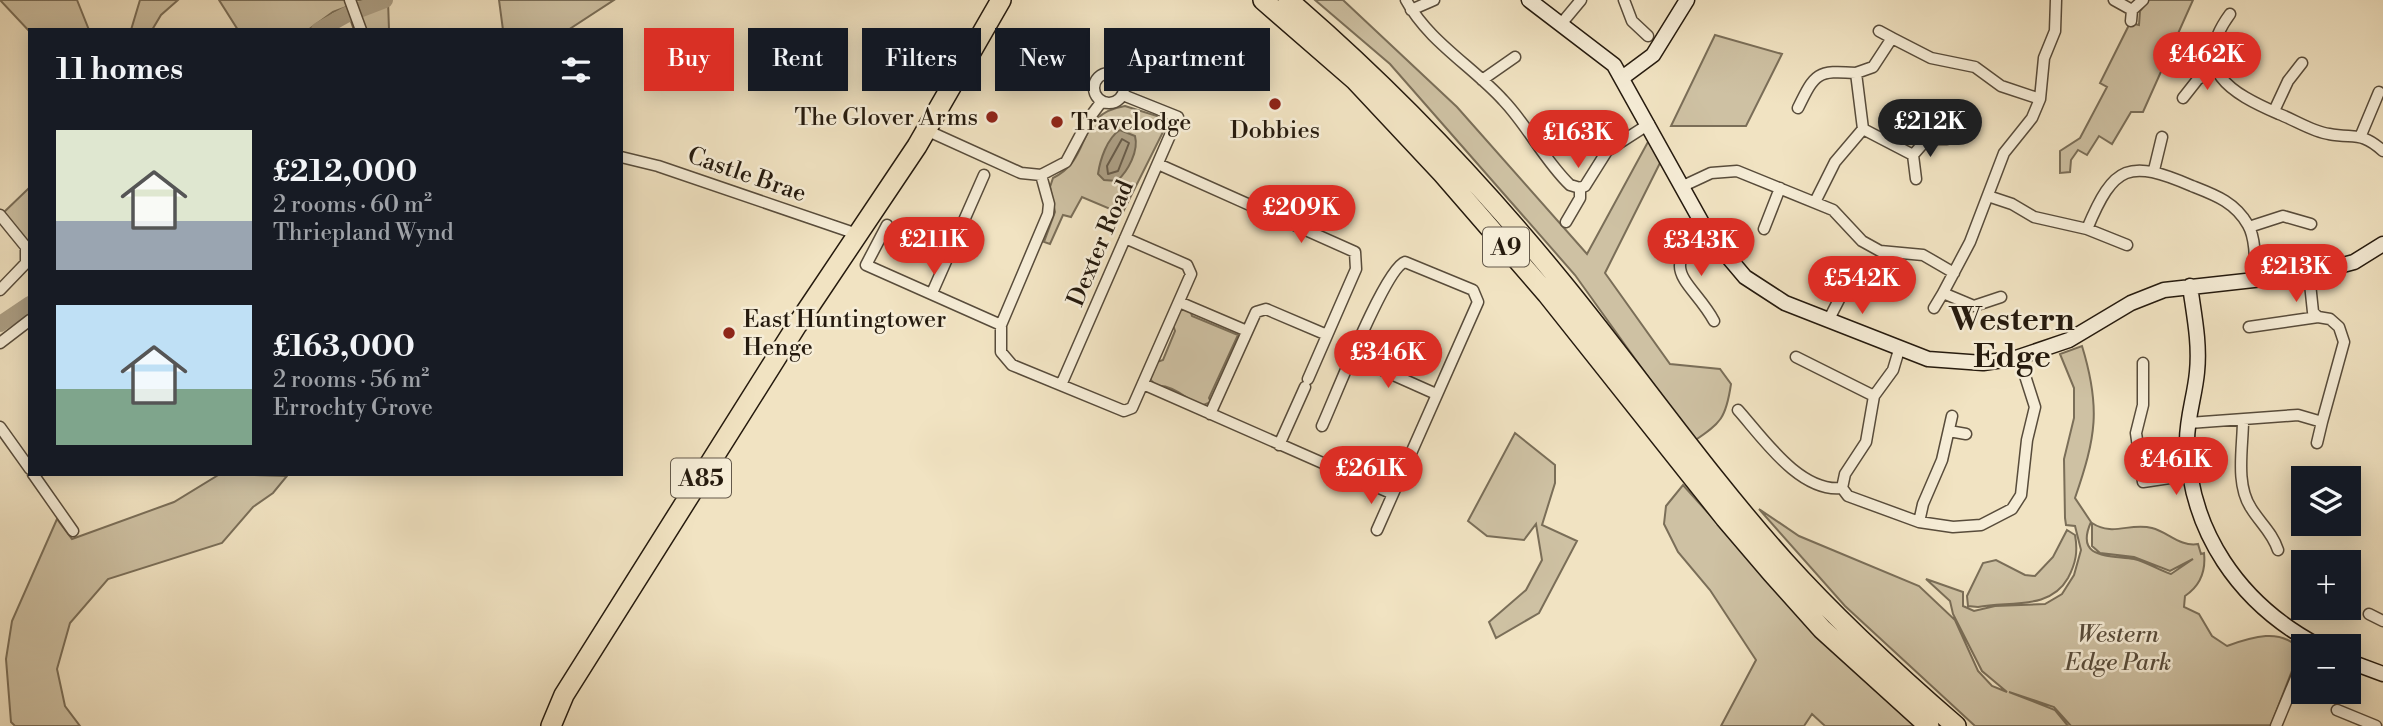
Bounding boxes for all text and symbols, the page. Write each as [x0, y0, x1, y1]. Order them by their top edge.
chip: Buy [644, 28, 734, 91]
chip: Rent [748, 28, 848, 91]
chip: Filters [862, 28, 981, 91]
chip: New [995, 28, 1090, 91]
chip: Apartment [1104, 28, 1270, 91]
pin: £462K [2158, 32, 2256, 92]
text: £462K [2169, 41, 2245, 69]
text: 11 homes [56, 51, 183, 89]
icon: filters [557, 51, 595, 89]
marker: Dobbies [1267, 96, 1283, 112]
pin: £212K [1881, 100, 1979, 159]
place label: The Glover Arms [795, 103, 978, 133]
place label: Travelodge [1071, 108, 1191, 138]
text: £212K [1894, 108, 1966, 136]
marker: The Glover Arms [984, 109, 1000, 125]
pin: £163K [1529, 110, 1627, 170]
marker: Travelodge [1049, 114, 1065, 130]
place label: Dobbies [1230, 116, 1320, 146]
text: £163K [1543, 119, 1613, 147]
street label: Castle Brae [683, 141, 810, 209]
text: £212,000 [273, 153, 417, 191]
icon: home [112, 158, 196, 242]
street label: Dexter Road [1061, 175, 1141, 311]
pin: £209K [1252, 186, 1350, 245]
text: 2 rooms · 60 m² [273, 191, 432, 219]
text: £209K [1262, 194, 1340, 222]
pin: £211K [885, 218, 983, 277]
pin: £343K [1652, 218, 1750, 278]
text: Thriepland Wynd [273, 219, 454, 247]
text: £211K [900, 226, 968, 254]
text: £343K [1664, 227, 1738, 255]
road number: A9 [1483, 228, 1529, 266]
pin: £213K [2247, 244, 2345, 304]
text: £213K [2260, 253, 2332, 281]
pin: £542K [1813, 256, 1911, 316]
text: £542K [1824, 265, 1900, 293]
district label: Western Edge [1948, 300, 2075, 377]
place label: East Huntingtower Henge [743, 305, 946, 363]
marker: East Huntingtower Henge [721, 325, 737, 341]
text: £163,000 [273, 328, 415, 366]
pin: £346K [1339, 330, 1437, 390]
icon: home [112, 333, 196, 417]
text: £346K [1350, 339, 1426, 367]
text: 2 rooms · 56 m² [273, 366, 429, 394]
text: Errochty Grove [273, 394, 433, 422]
pin: £461K [2127, 438, 2225, 497]
text: £461K [2140, 446, 2212, 474]
pin: £261K [1322, 447, 1420, 506]
text: £261K [1336, 455, 1406, 483]
road number: A85 [671, 458, 731, 498]
map controls [2291, 466, 2361, 704]
button: layers [2291, 466, 2361, 536]
button: + [2291, 550, 2361, 620]
park label: Western Edge Park [2064, 620, 2171, 678]
button: − [2291, 634, 2361, 704]

